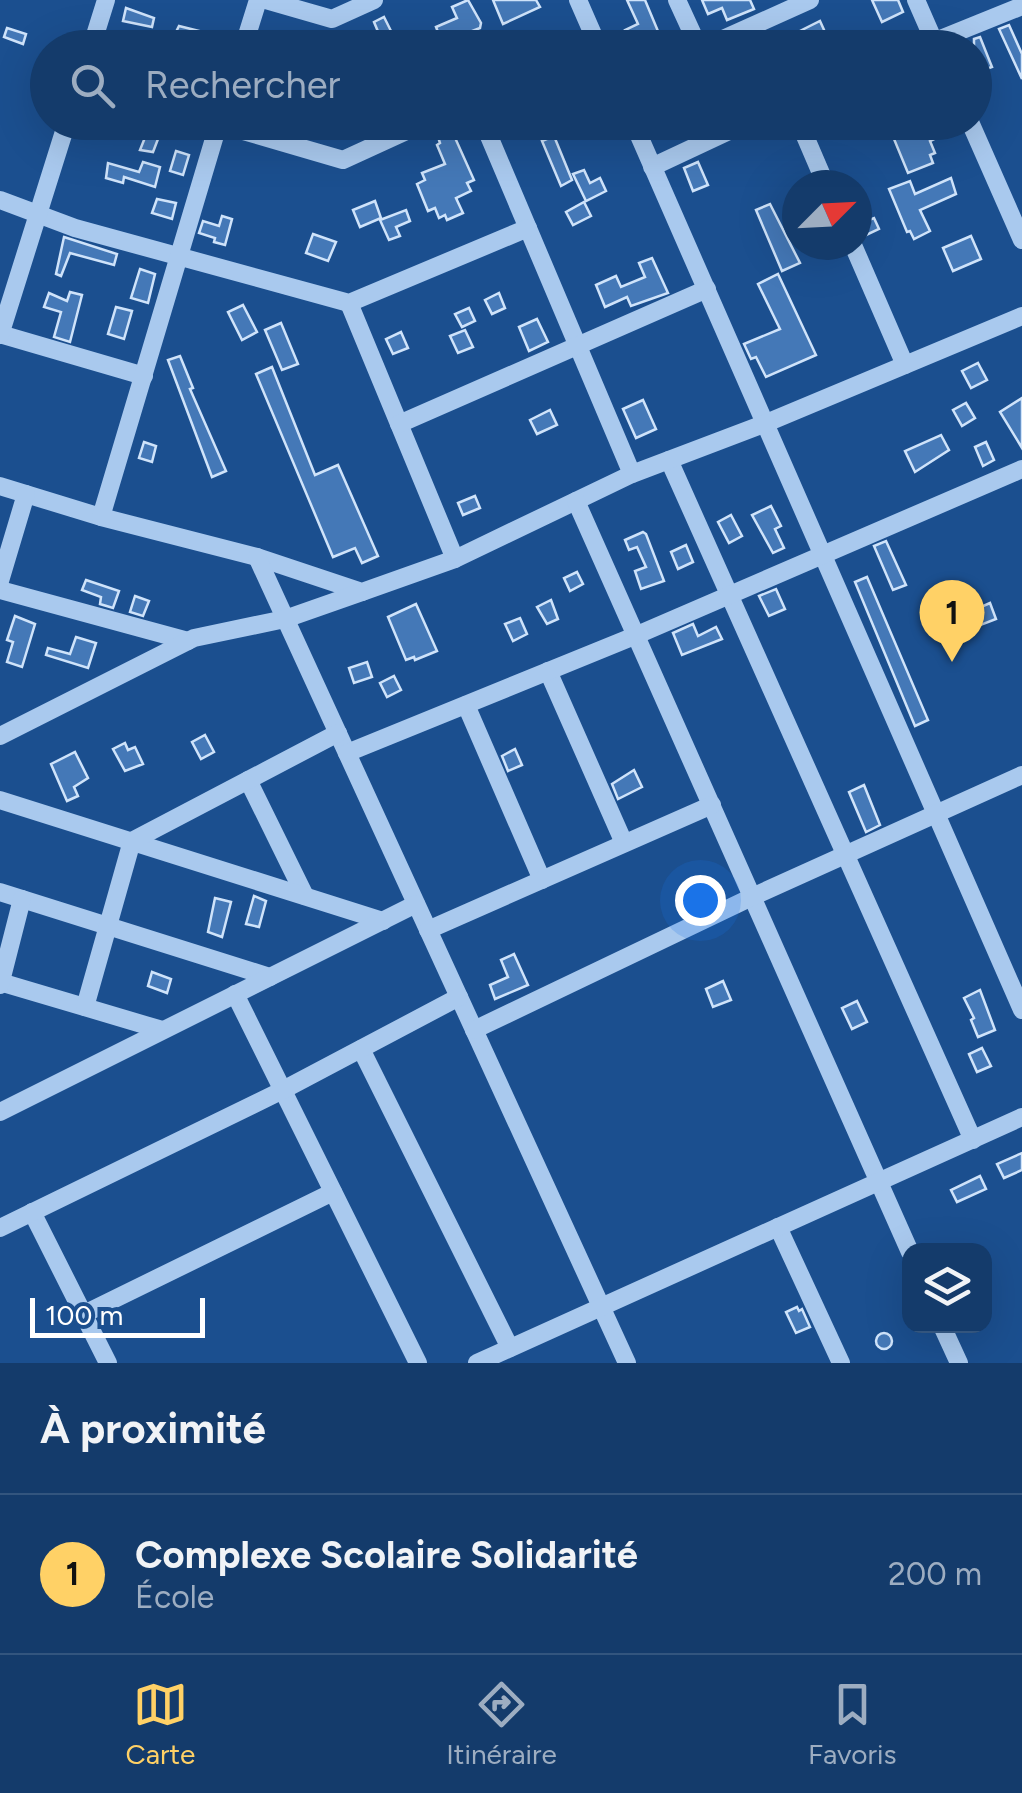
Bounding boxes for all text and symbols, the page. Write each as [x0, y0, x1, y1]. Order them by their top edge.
search box [30, 30, 992, 140]
icon: search [65, 58, 120, 113]
text: Rechercher [145, 62, 340, 108]
north arrow [782, 170, 872, 260]
pin: 1 [920, 580, 984, 662]
your location [675, 875, 726, 926]
map controls [902, 1243, 992, 1333]
button: layers [902, 1243, 992, 1333]
scale bar [30, 1293, 205, 1338]
text: 100 m [45, 1298, 123, 1332]
text: À proximité [40, 1403, 266, 1454]
text: Complexe Scolaire Solidarité [135, 1532, 638, 1578]
text: 1 [66, 1555, 79, 1593]
text: 200 m [888, 1555, 982, 1593]
text: École [135, 1578, 214, 1616]
tab: Carte [126, 1677, 195, 1771]
tab: Itinéraire [446, 1677, 557, 1771]
tab: Favoris [808, 1677, 896, 1771]

